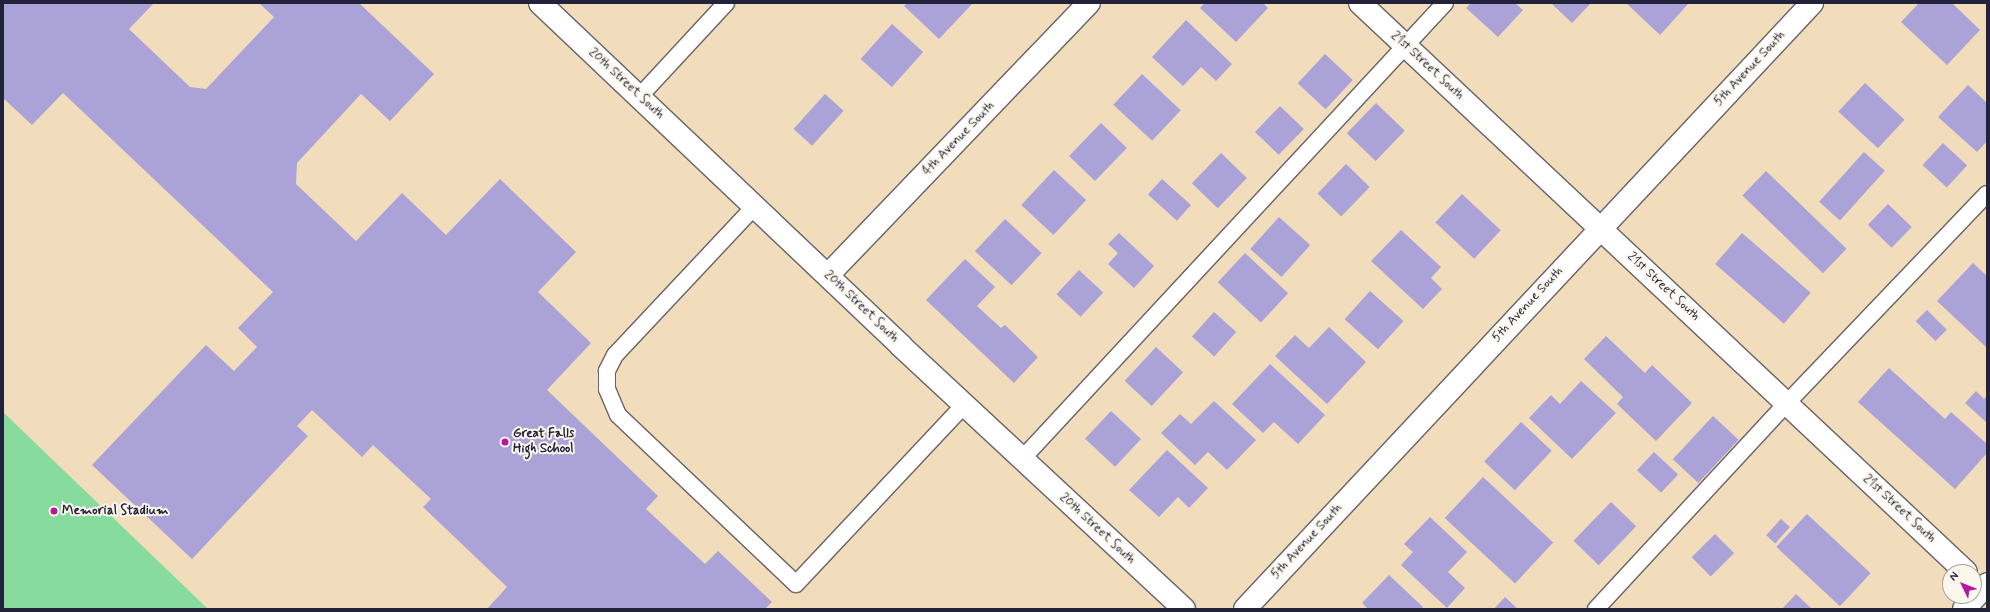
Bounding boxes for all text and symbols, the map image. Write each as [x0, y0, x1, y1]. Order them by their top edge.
street label: 21st Street South [1388, 28, 1466, 104]
street label: 5th Avenue South [1712, 29, 1788, 109]
street label: 20th Street South [585, 45, 667, 123]
street label: 4th Avenue South [921, 100, 997, 178]
street label: 21st Street South [1624, 249, 1702, 325]
street label: 5th Avenue South [1490, 265, 1566, 345]
street label: 20th Street South [821, 268, 901, 346]
place label: Great Falls High School [513, 427, 574, 458]
marker: Great Falls High School [500, 437, 510, 447]
street label: 21st Street South [1860, 471, 1938, 547]
street label: 20th Street South [1056, 490, 1138, 568]
street label: 5th Avenue South [1269, 502, 1345, 582]
place label: Memorial Stadium [62, 503, 166, 519]
marker: Memorial Stadium [49, 506, 59, 516]
north arrow [1942, 564, 1982, 604]
text: N [1946, 569, 1962, 584]

